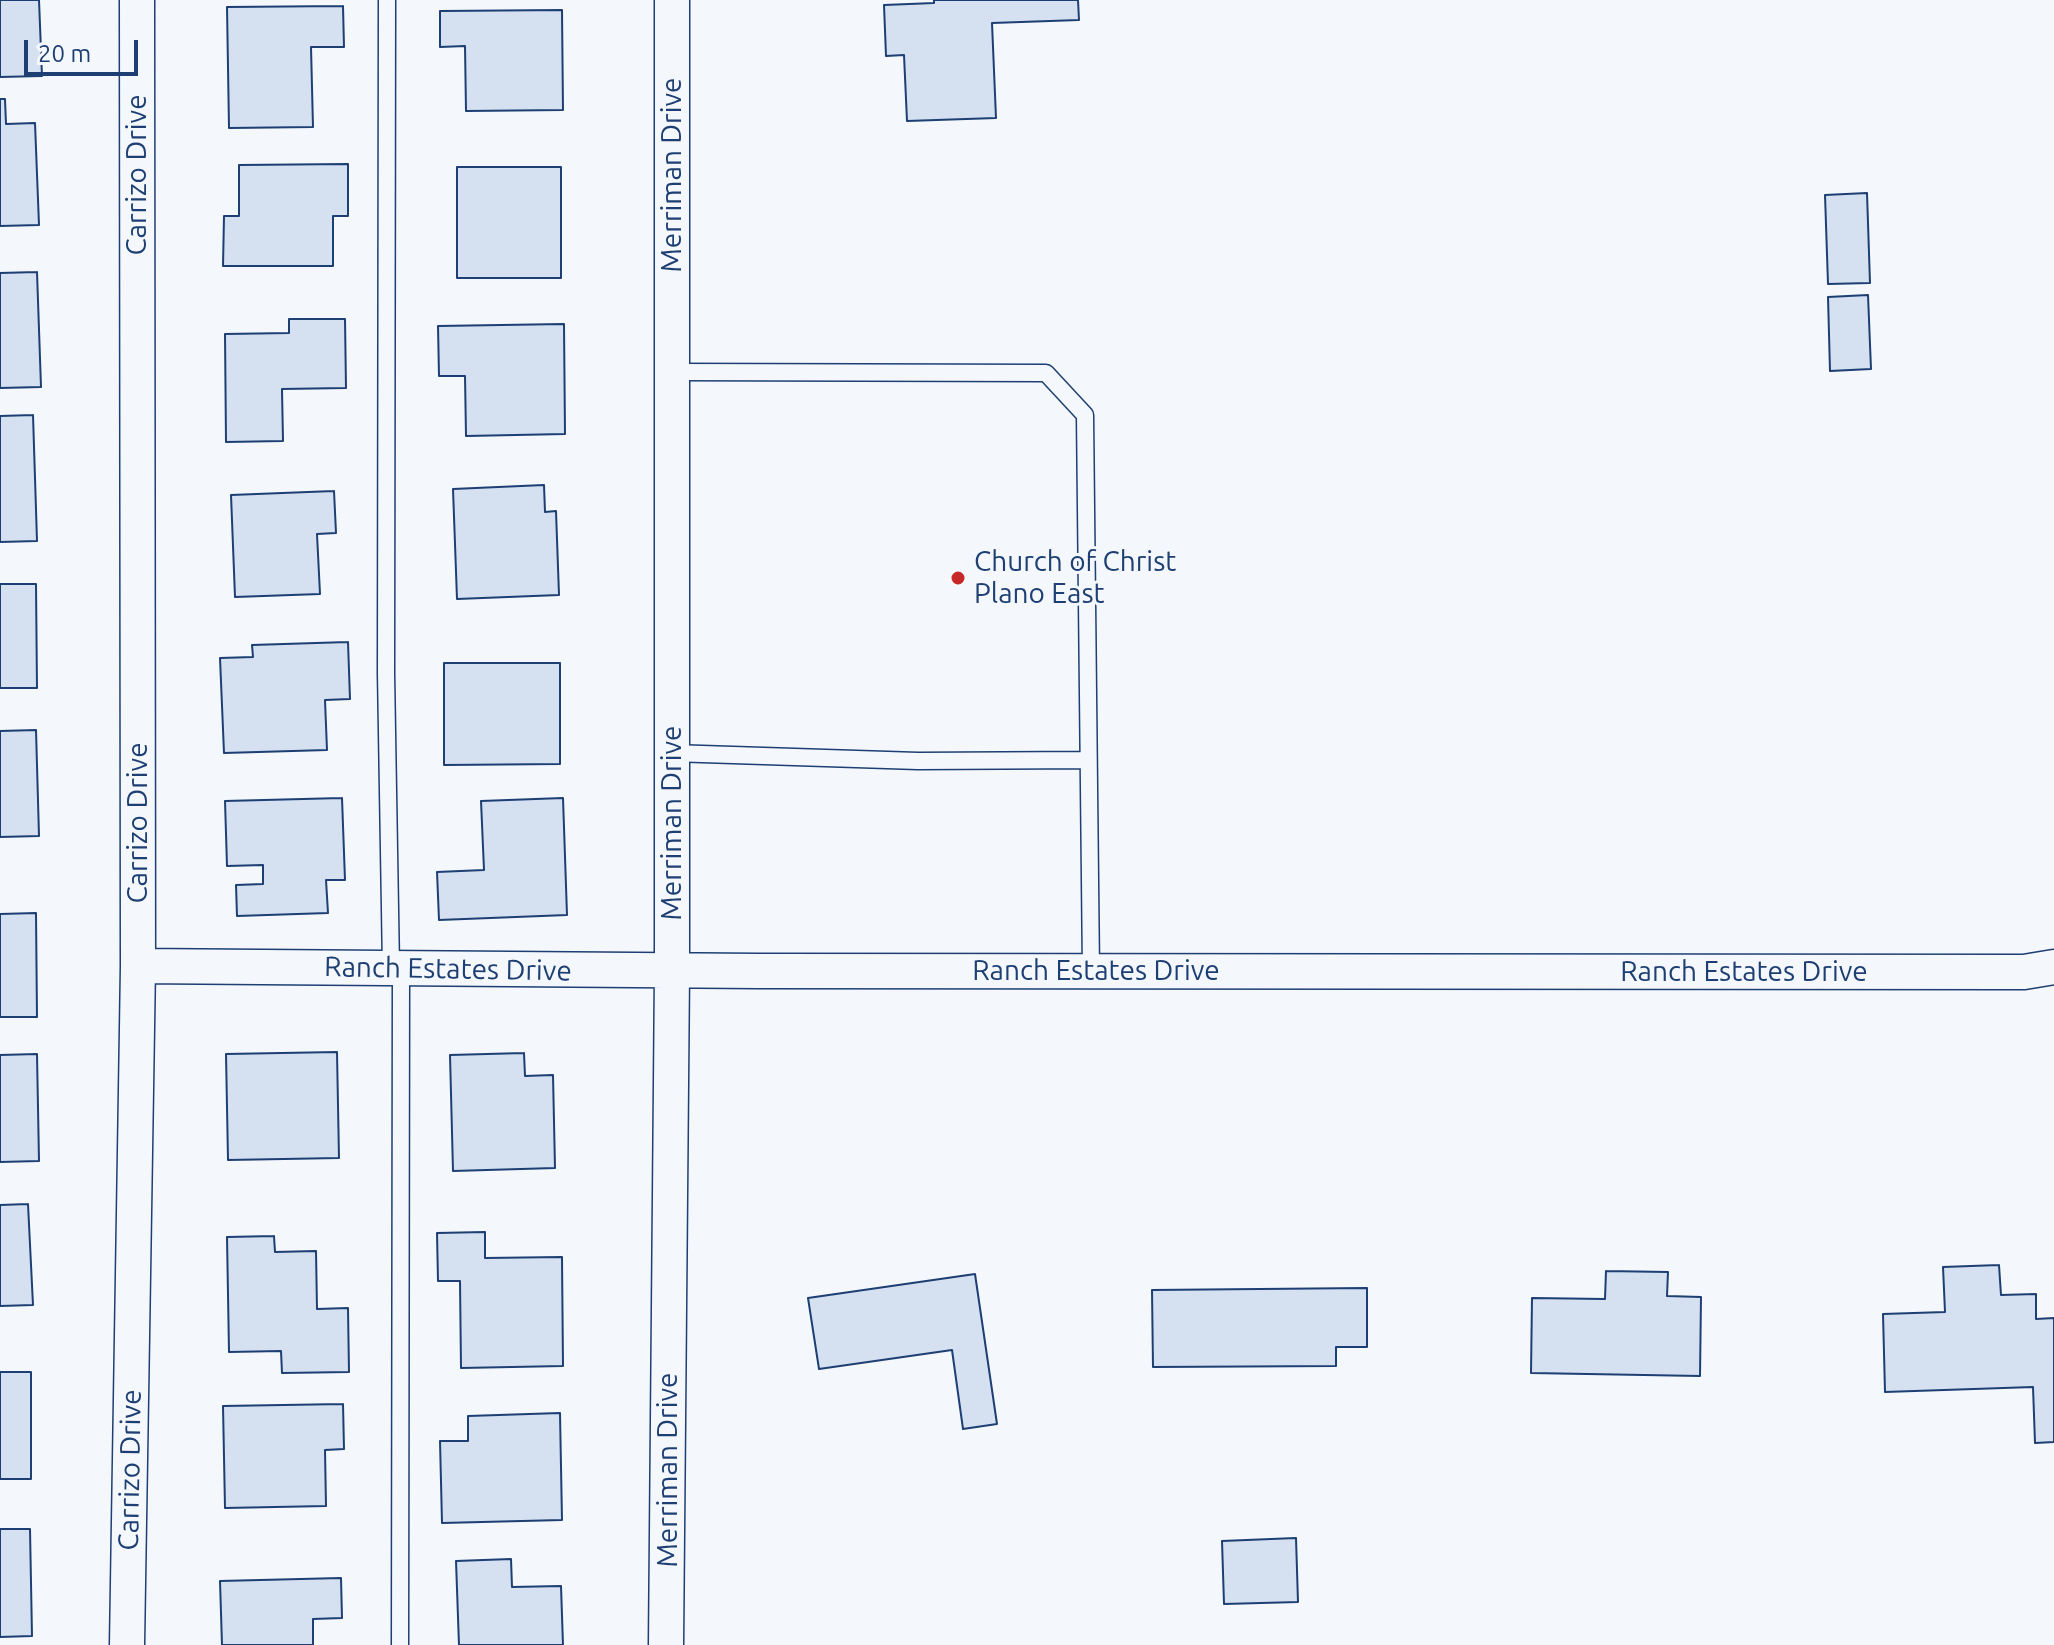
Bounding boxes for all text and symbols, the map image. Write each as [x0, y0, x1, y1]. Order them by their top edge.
scale bar [28, 24, 142, 74]
text: 20 m [38, 40, 91, 67]
street label: Merriman Drive [655, 78, 689, 272]
street label: Carrizo Drive [120, 94, 154, 256]
place label: Church of Christ Plano East [974, 545, 1176, 611]
marker: Church of Christ Plano East [949, 569, 967, 587]
street label: Merriman Drive [655, 726, 689, 920]
street label: Carrizo Drive [121, 742, 155, 904]
street label: Ranch Estates Drive [324, 950, 572, 988]
street label: Ranch Estates Drive [972, 954, 1220, 988]
street label: Ranch Estates Drive [1620, 955, 1868, 989]
street label: Merriman Drive [651, 1373, 685, 1567]
street label: Carrizo Drive [112, 1389, 148, 1551]

